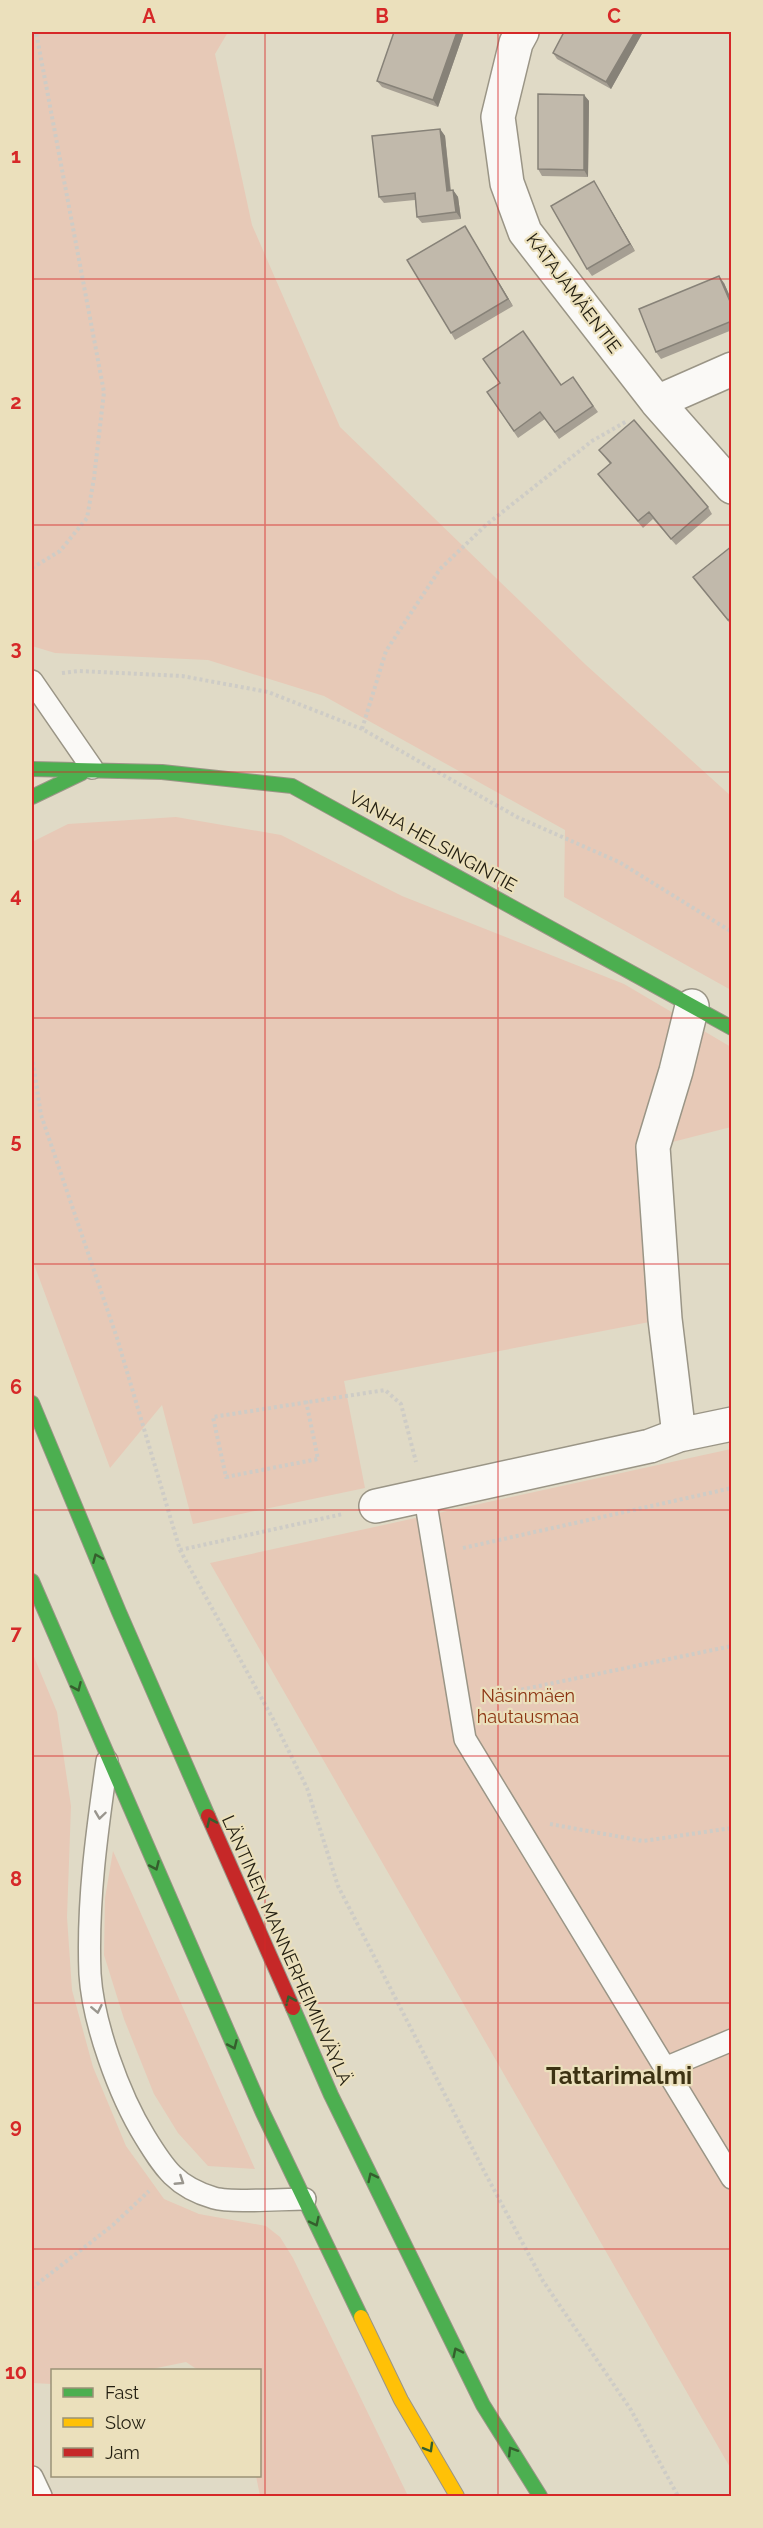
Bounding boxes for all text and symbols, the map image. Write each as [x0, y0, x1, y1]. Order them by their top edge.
text: A [142, 4, 156, 28]
text: B [375, 4, 389, 28]
text: C [607, 4, 621, 28]
text: 1 [11, 144, 21, 168]
street label: KATAJAMÄENTIE [522, 229, 626, 357]
text: 2 [10, 390, 22, 414]
text: 3 [10, 636, 22, 660]
street label: VANHA HELSINGINTIE [346, 786, 521, 896]
text: 4 [10, 883, 22, 907]
text: 5 [10, 1129, 22, 1153]
text: 6 [10, 1375, 22, 1399]
one-way arrow [92, 1554, 104, 1565]
text: 7 [10, 1621, 22, 1645]
one-way arrow [70, 1681, 82, 1692]
park label: Näsinmäen hautausmaa [477, 1685, 579, 1727]
one-way arrow [94, 1810, 106, 1820]
street label: LÄNTINEN MANNERHEIMINVÄYLÄ [218, 1812, 356, 2088]
one-way arrow [207, 1817, 219, 1828]
one-way arrow [148, 1860, 160, 1871]
text: 8 [10, 1867, 22, 1891]
one-way arrow [285, 1996, 297, 2007]
one-way arrow [90, 2003, 103, 2013]
one-way arrow [226, 2038, 238, 2049]
district label: Tattarimalmi [546, 2061, 692, 2090]
text: 9 [10, 2114, 22, 2138]
one-way arrow [367, 2172, 379, 2183]
one-way arrow [173, 2174, 184, 2185]
one-way arrow [308, 2215, 320, 2226]
one-way arrow [453, 2348, 465, 2359]
text: 10 [5, 2360, 27, 2384]
legend [51, 2369, 261, 2477]
text: Fast [105, 2382, 139, 2403]
text: Slow [105, 2412, 146, 2433]
text: Jam [105, 2442, 140, 2463]
one-way arrow [422, 2442, 433, 2452]
one-way arrow [507, 2447, 519, 2457]

